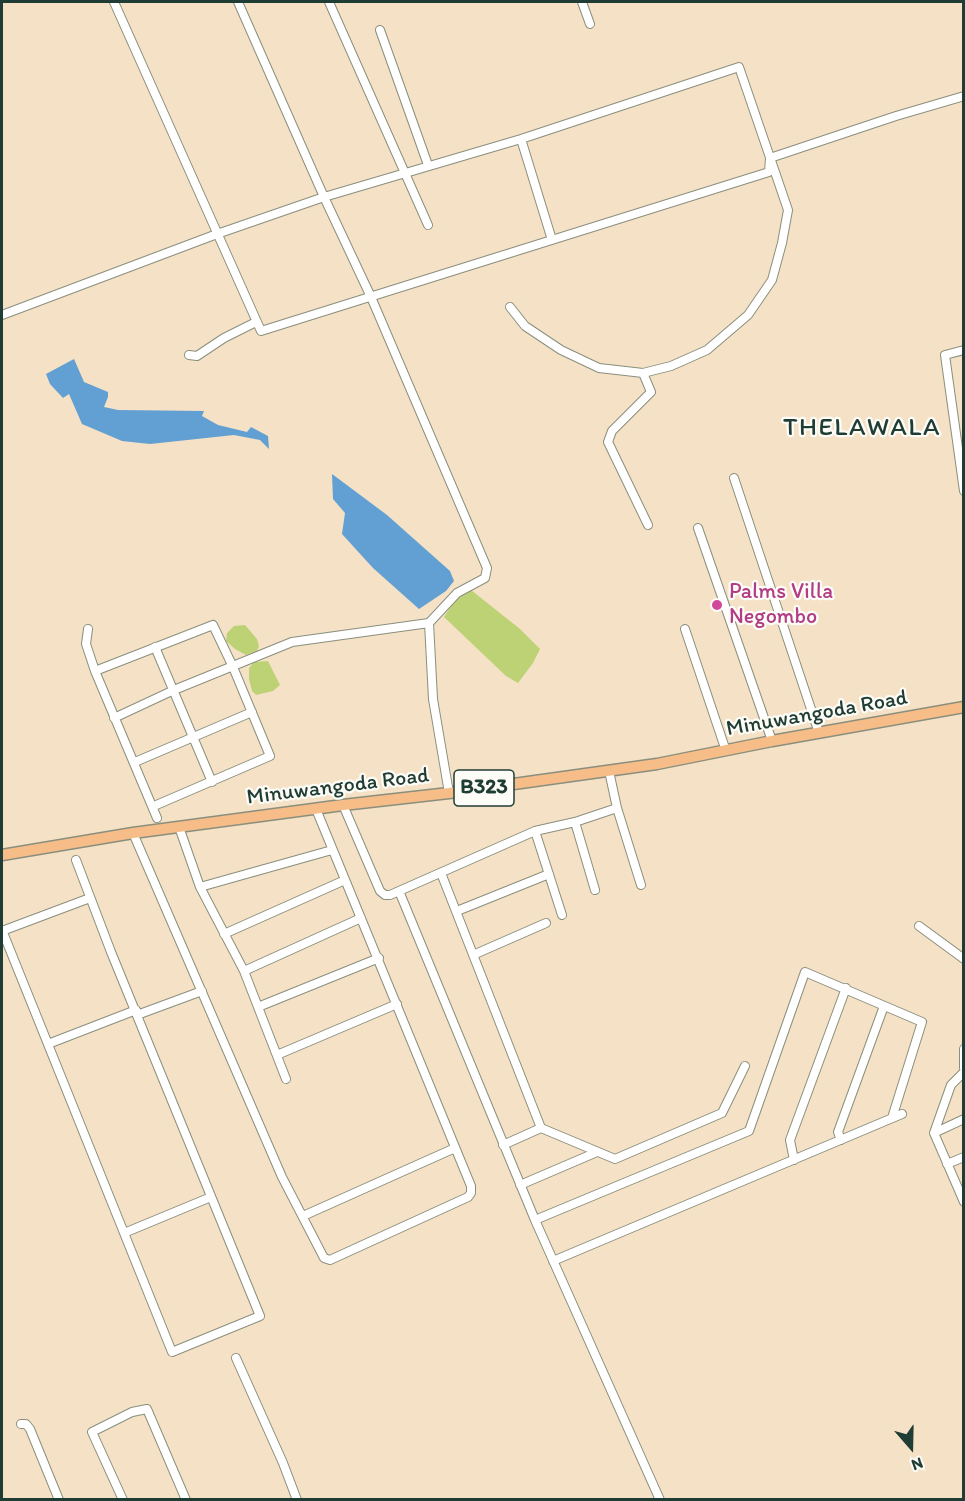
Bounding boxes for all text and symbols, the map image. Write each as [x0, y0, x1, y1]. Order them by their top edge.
district label: THELAWALA [783, 412, 941, 444]
place label: Palms Villa Negombo [729, 579, 833, 630]
marker: Palms Villa Negombo [710, 598, 724, 612]
street label: Minuwangoda Road [724, 685, 910, 743]
street label: Minuwangoda Road [245, 763, 431, 811]
road number: B323 [454, 770, 514, 806]
north arrow [881, 1417, 941, 1477]
text: N [909, 1454, 926, 1475]

